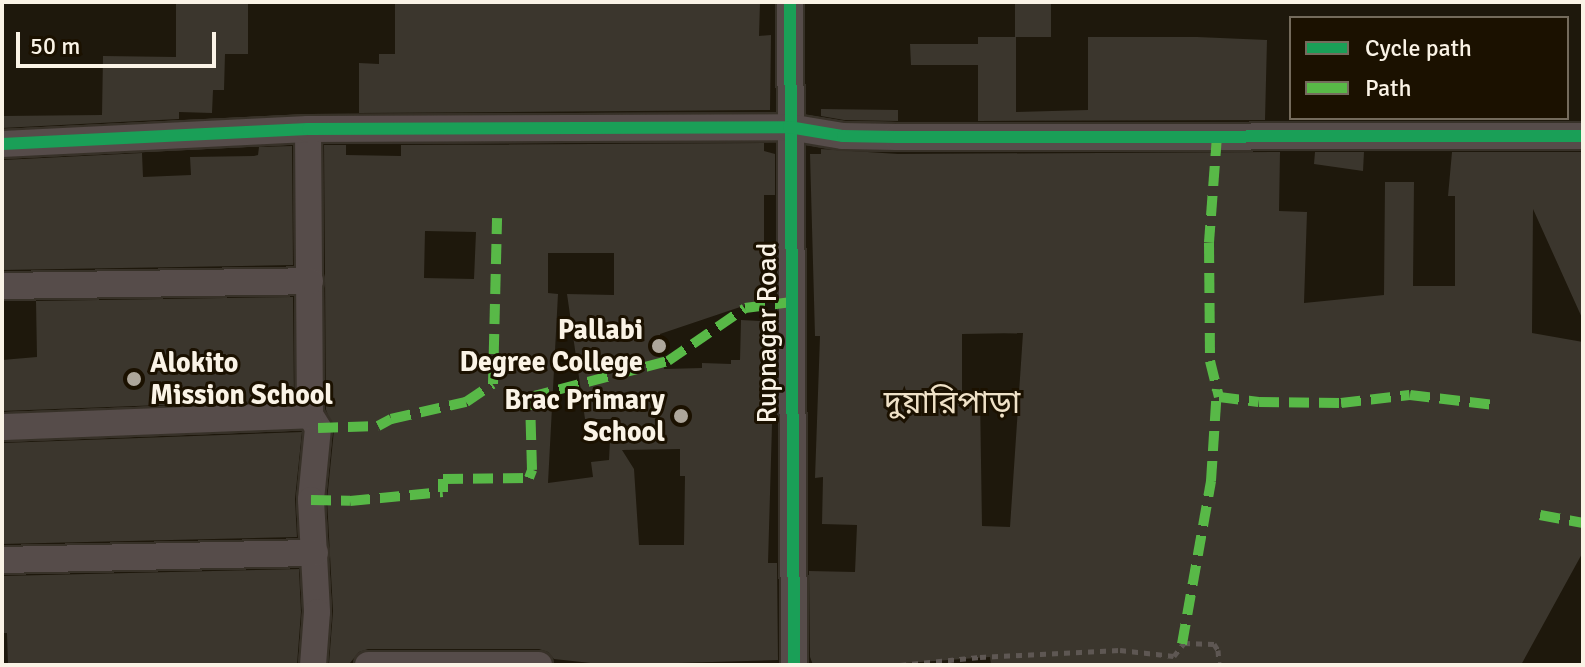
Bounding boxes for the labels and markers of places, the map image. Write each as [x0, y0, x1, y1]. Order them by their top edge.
place label: Pallabi Degree College [459, 313, 643, 379]
marker: Pallabi Degree College [650, 337, 668, 355]
place label: Alokito Mission School [150, 346, 333, 412]
marker: Alokito Mission School [125, 370, 143, 388]
place label: Brac Primary School [504, 383, 665, 449]
marker: Brac Primary School [672, 407, 690, 425]

